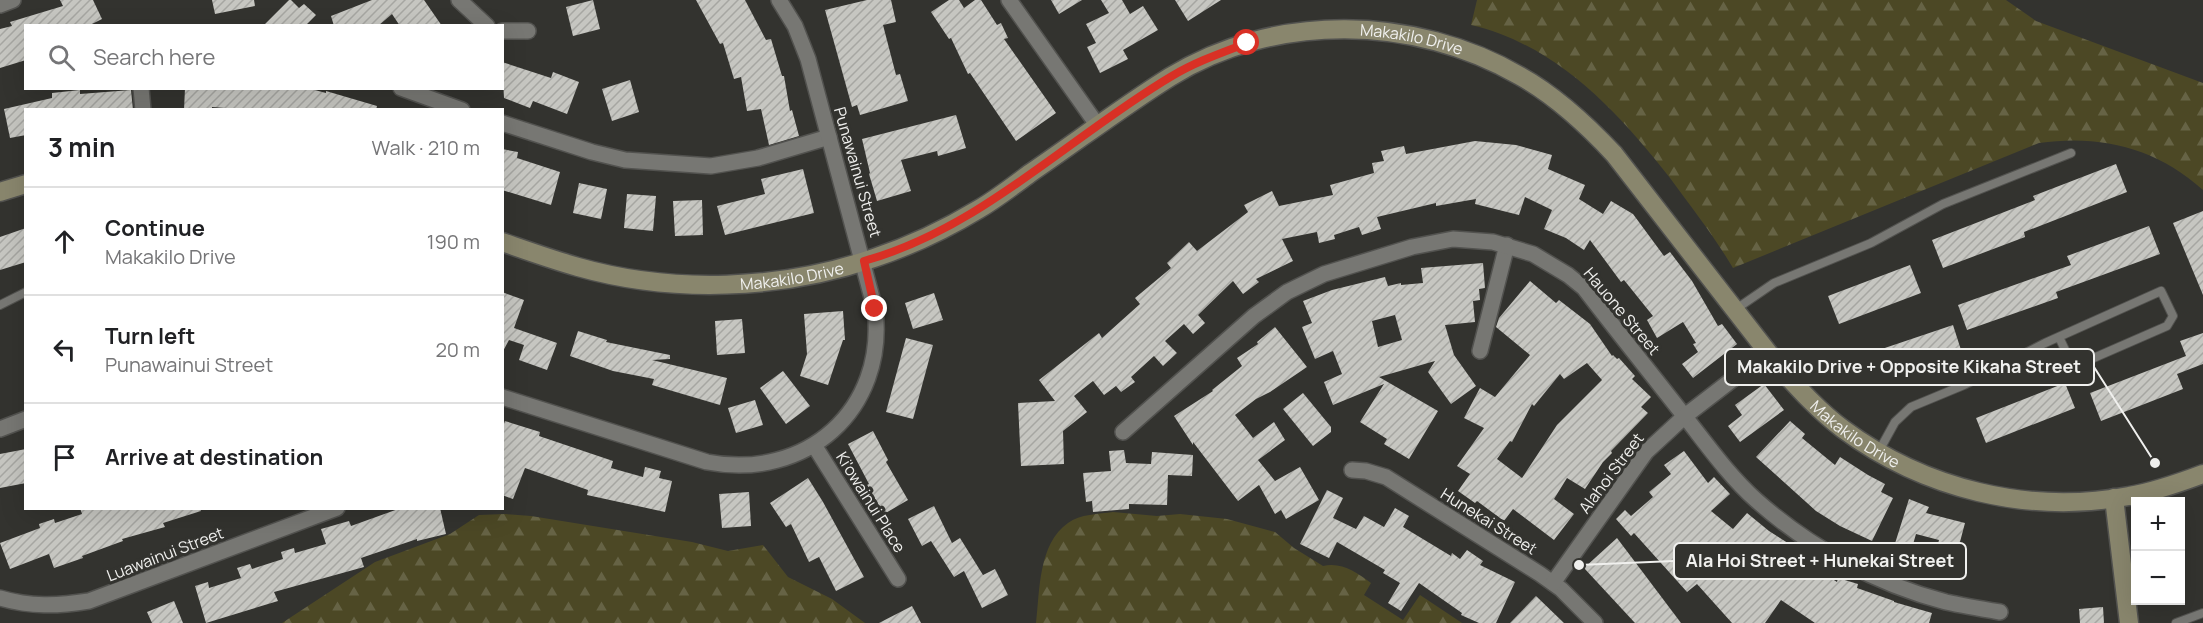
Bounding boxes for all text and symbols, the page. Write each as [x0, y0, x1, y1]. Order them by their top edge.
street label: Makakilo Drive [1359, 19, 1466, 60]
search box [24, 24, 504, 90]
route start [1233, 29, 1259, 55]
icon: search [45, 41, 78, 74]
text: Search here [93, 42, 215, 72]
street label: Punawainui Street [829, 104, 887, 240]
text: 3 min [48, 129, 115, 165]
text: Walk · 210 m [372, 134, 480, 161]
text: Continue [105, 213, 205, 243]
icon: ahead [48, 225, 81, 258]
text: 190 m [427, 228, 480, 255]
text: Makakilo Drive [105, 243, 236, 270]
street label: Makakilo Drive [739, 257, 846, 295]
street label: Hauone Street [1579, 263, 1665, 359]
route end [861, 295, 887, 321]
text: Turn left [105, 321, 195, 351]
icon: left [48, 333, 81, 366]
text: 20 m [435, 336, 480, 363]
callout: Makakilo Drive + Opposite Kikaha Street [1725, 349, 2094, 385]
text: Punawainui Street [105, 351, 273, 378]
text: Makakilo Drive + Opposite Kikaha Street [1737, 354, 2081, 378]
street label: Makakilo Drive [1806, 395, 1904, 473]
street label: Alahoi Street [1573, 428, 1649, 518]
icon: arrive [48, 441, 81, 474]
text: Arrive at destination [105, 442, 323, 472]
street label: Ki'owainui Place [831, 447, 911, 557]
street label: Hunekai Street [1437, 483, 1541, 559]
map controls [2131, 497, 2185, 605]
button: + [2131, 497, 2185, 551]
street label: Luawainui Street [103, 522, 227, 586]
callout: Ala Hoi Street + Hunekai Street [1674, 543, 1966, 579]
text: Ala Hoi Street + Hunekai Street [1686, 548, 1954, 572]
button: − [2131, 551, 2185, 605]

